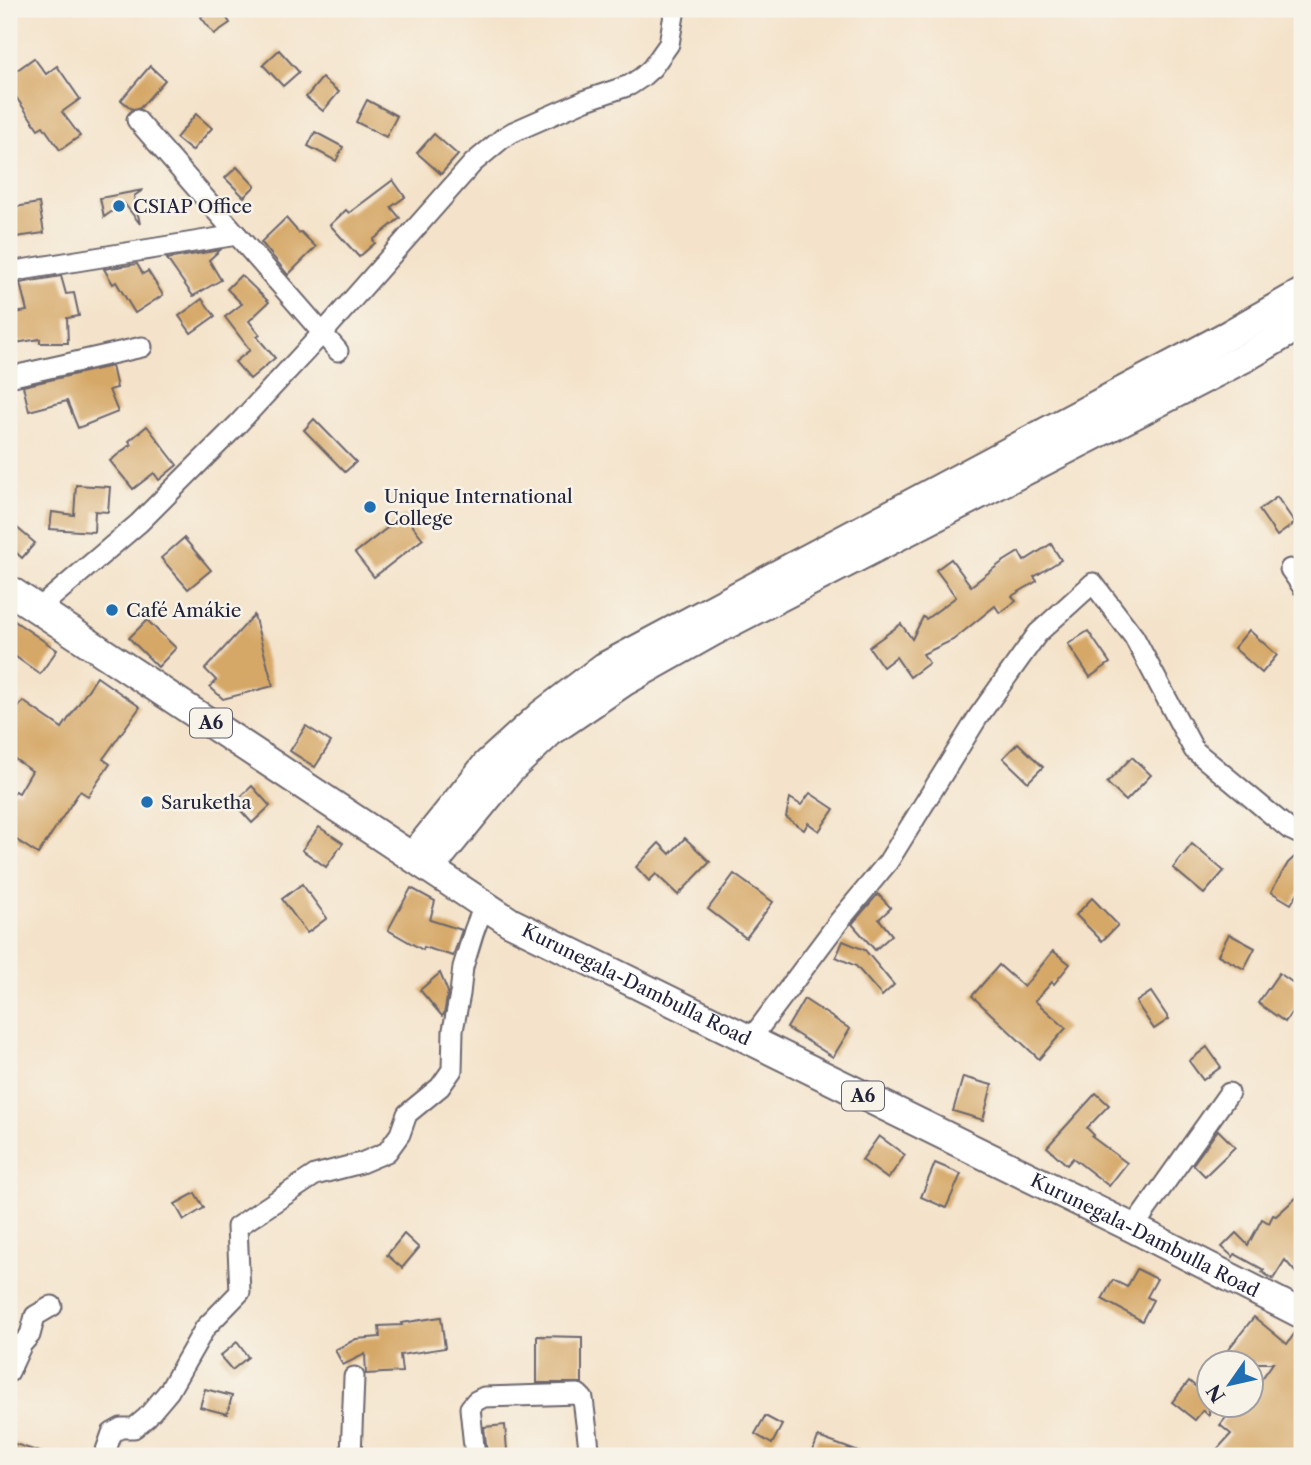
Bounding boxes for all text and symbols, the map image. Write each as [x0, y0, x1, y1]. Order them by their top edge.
place label: CSIAP Office [133, 195, 252, 218]
marker: CSIAP Office [111, 198, 127, 214]
place label: Unique International College [384, 485, 573, 530]
marker: Unique International College [362, 499, 378, 515]
place label: Café Amákie [126, 599, 241, 622]
marker: Café Amákie [104, 602, 120, 618]
road number: A6 [190, 708, 232, 738]
place label: Saruketha [161, 791, 252, 814]
marker: Saruketha [139, 794, 155, 810]
street label: Kurunegala-Dambulla Road [518, 918, 755, 1050]
road number: A6 [842, 1082, 884, 1111]
street label: Kurunegala-Dambulla Road [1027, 1168, 1263, 1302]
north arrow [1196, 1350, 1266, 1420]
text: N [1202, 1380, 1230, 1407]

